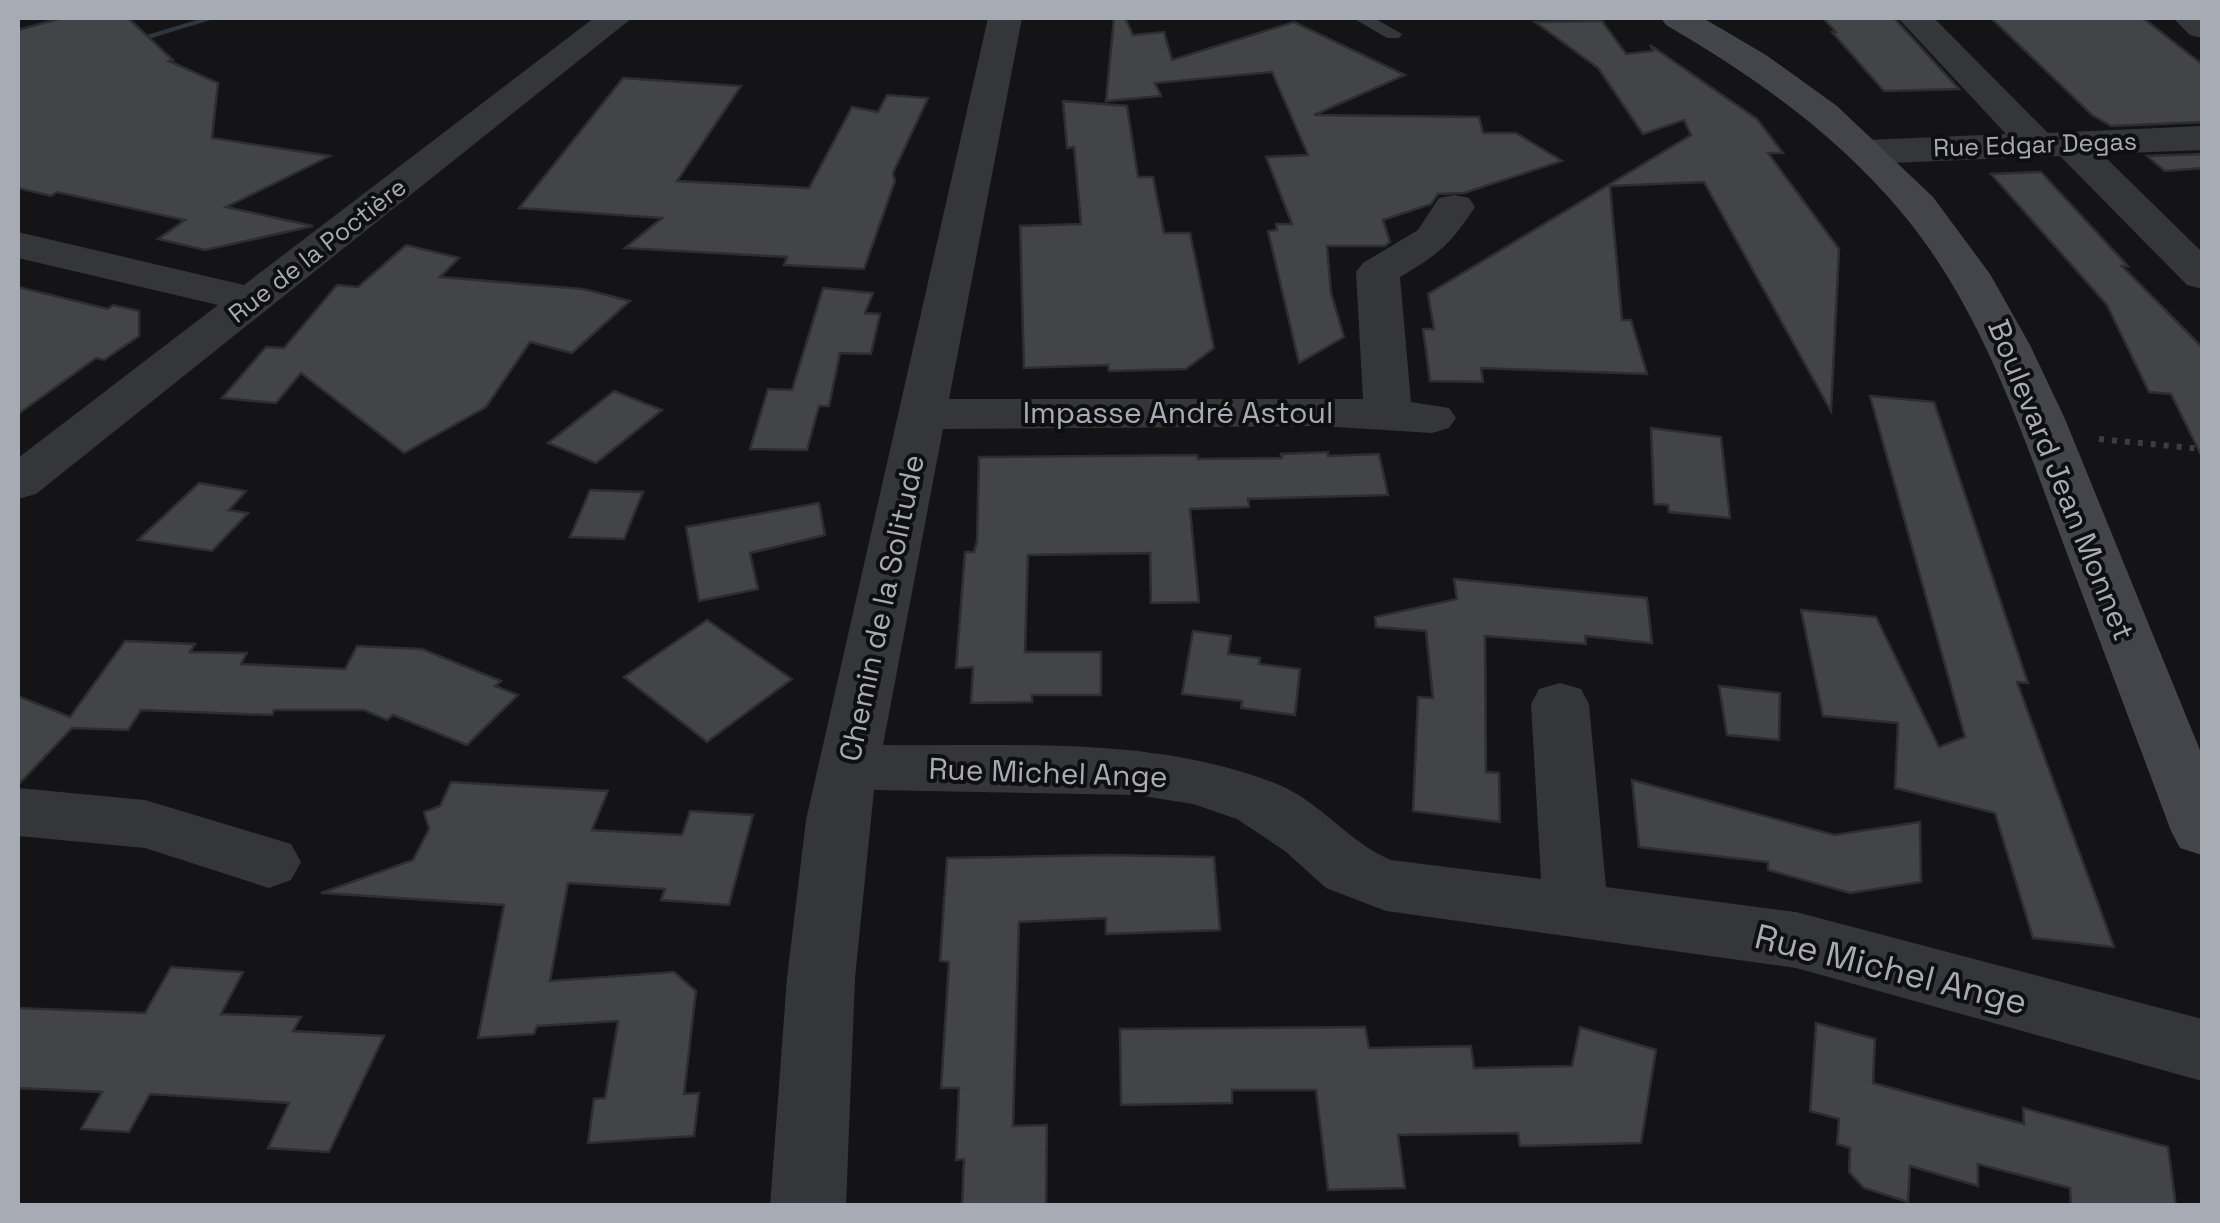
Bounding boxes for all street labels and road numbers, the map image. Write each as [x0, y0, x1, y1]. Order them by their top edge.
street label: Rue Edgar Degas [1933, 124, 2137, 164]
street label: Rue de la Poctière [222, 171, 412, 329]
street label: Boulevard Jean Monnet [1979, 314, 2144, 646]
street label: Impasse André Astoul [1023, 393, 1333, 432]
street label: Chemin de la Solitude [830, 451, 933, 765]
street label: Rue Michel Ange [928, 749, 1168, 796]
street label: Rue Michel Ange [1750, 914, 2032, 1024]

